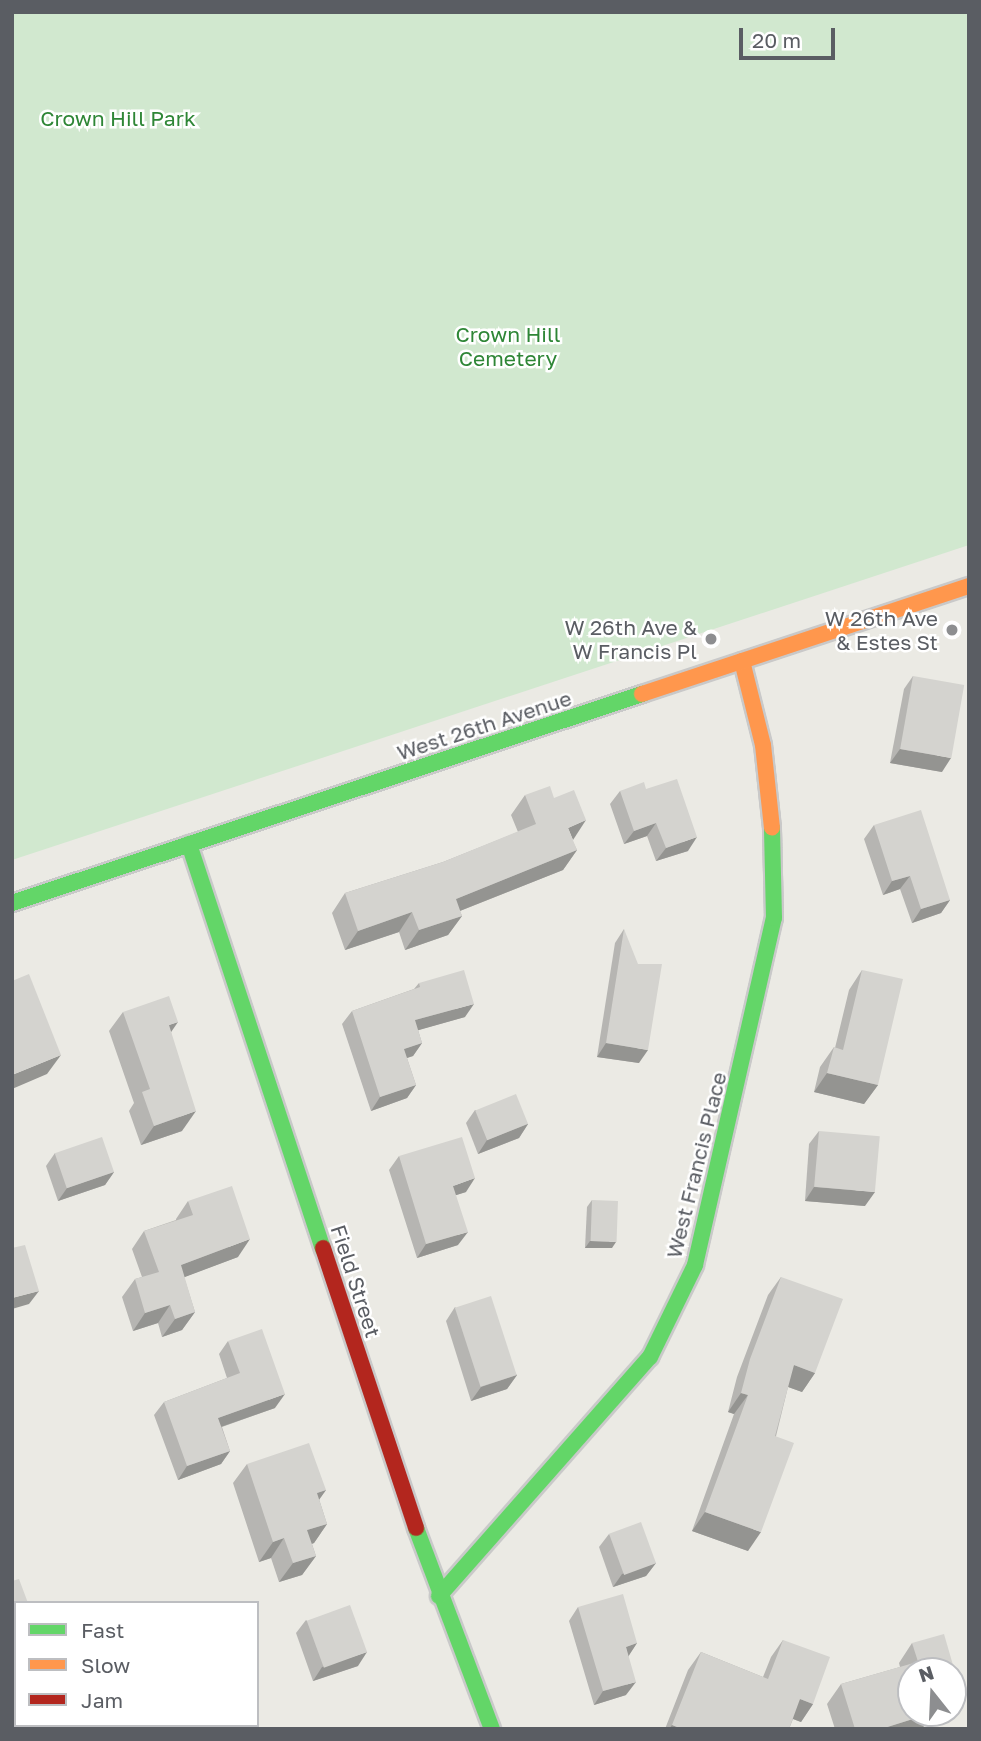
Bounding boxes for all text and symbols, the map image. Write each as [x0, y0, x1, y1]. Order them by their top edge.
scale bar [743, 14, 839, 58]
text: 20 m [752, 27, 801, 53]
park label: Crown Hill Park [40, 105, 196, 131]
park label: Crown Hill Cemetery [456, 321, 560, 371]
place label: W 26th Ave & Estes St [825, 605, 938, 655]
place label: W 26th Ave & W Francis Pl [564, 614, 697, 664]
marker: W 26th Ave & Estes St [944, 622, 960, 638]
marker: W 26th Ave & W Francis Pl [703, 631, 719, 647]
street label: West 26th Avenue [394, 685, 574, 765]
street label: West Francis Place [661, 1069, 731, 1261]
street label: Field Street [326, 1221, 386, 1341]
legend [14, 1601, 259, 1727]
text: Fast [81, 1617, 124, 1643]
text: Slow [81, 1652, 130, 1678]
north arrow [897, 1657, 967, 1727]
text: N [916, 1660, 936, 1687]
text: Jam [81, 1687, 123, 1713]

